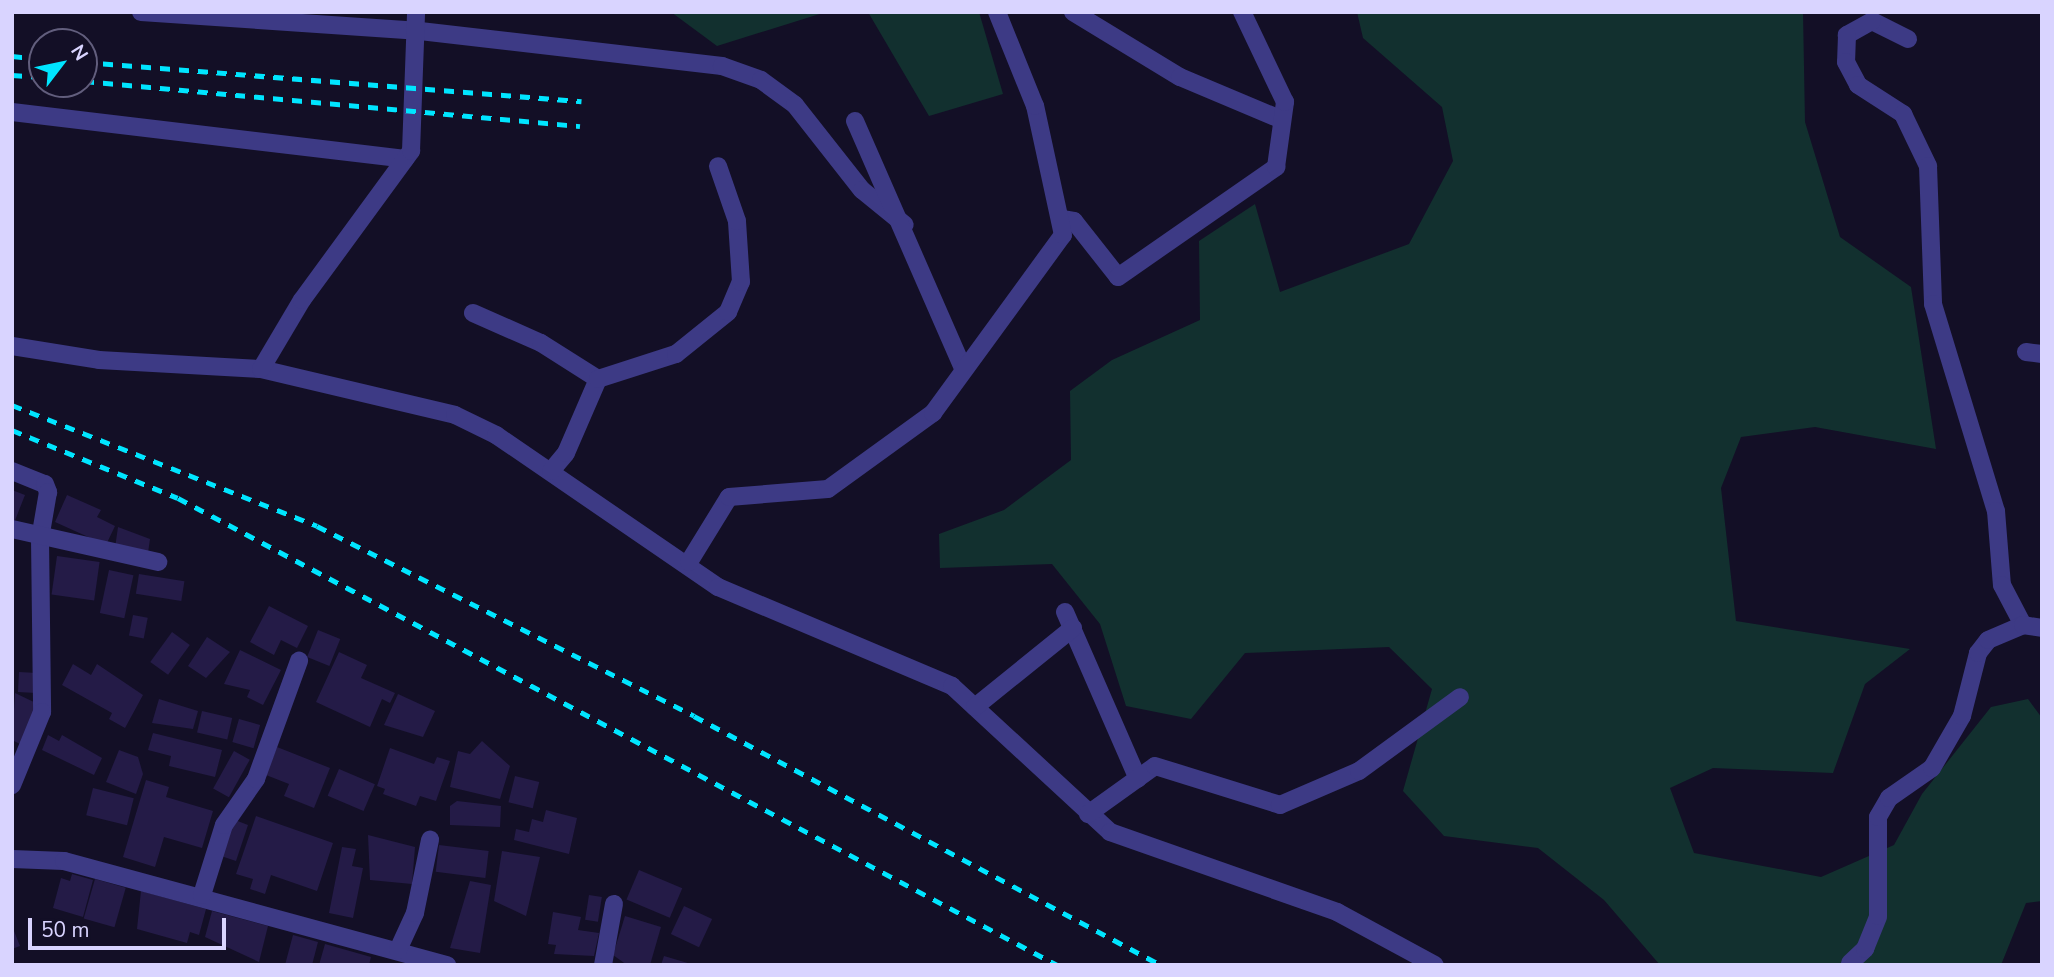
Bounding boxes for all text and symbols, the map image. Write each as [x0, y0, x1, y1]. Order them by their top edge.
north arrow [28, 28, 98, 98]
text: N [64, 40, 94, 66]
scale bar [32, 904, 229, 948]
text: 50 m [41, 916, 90, 944]

